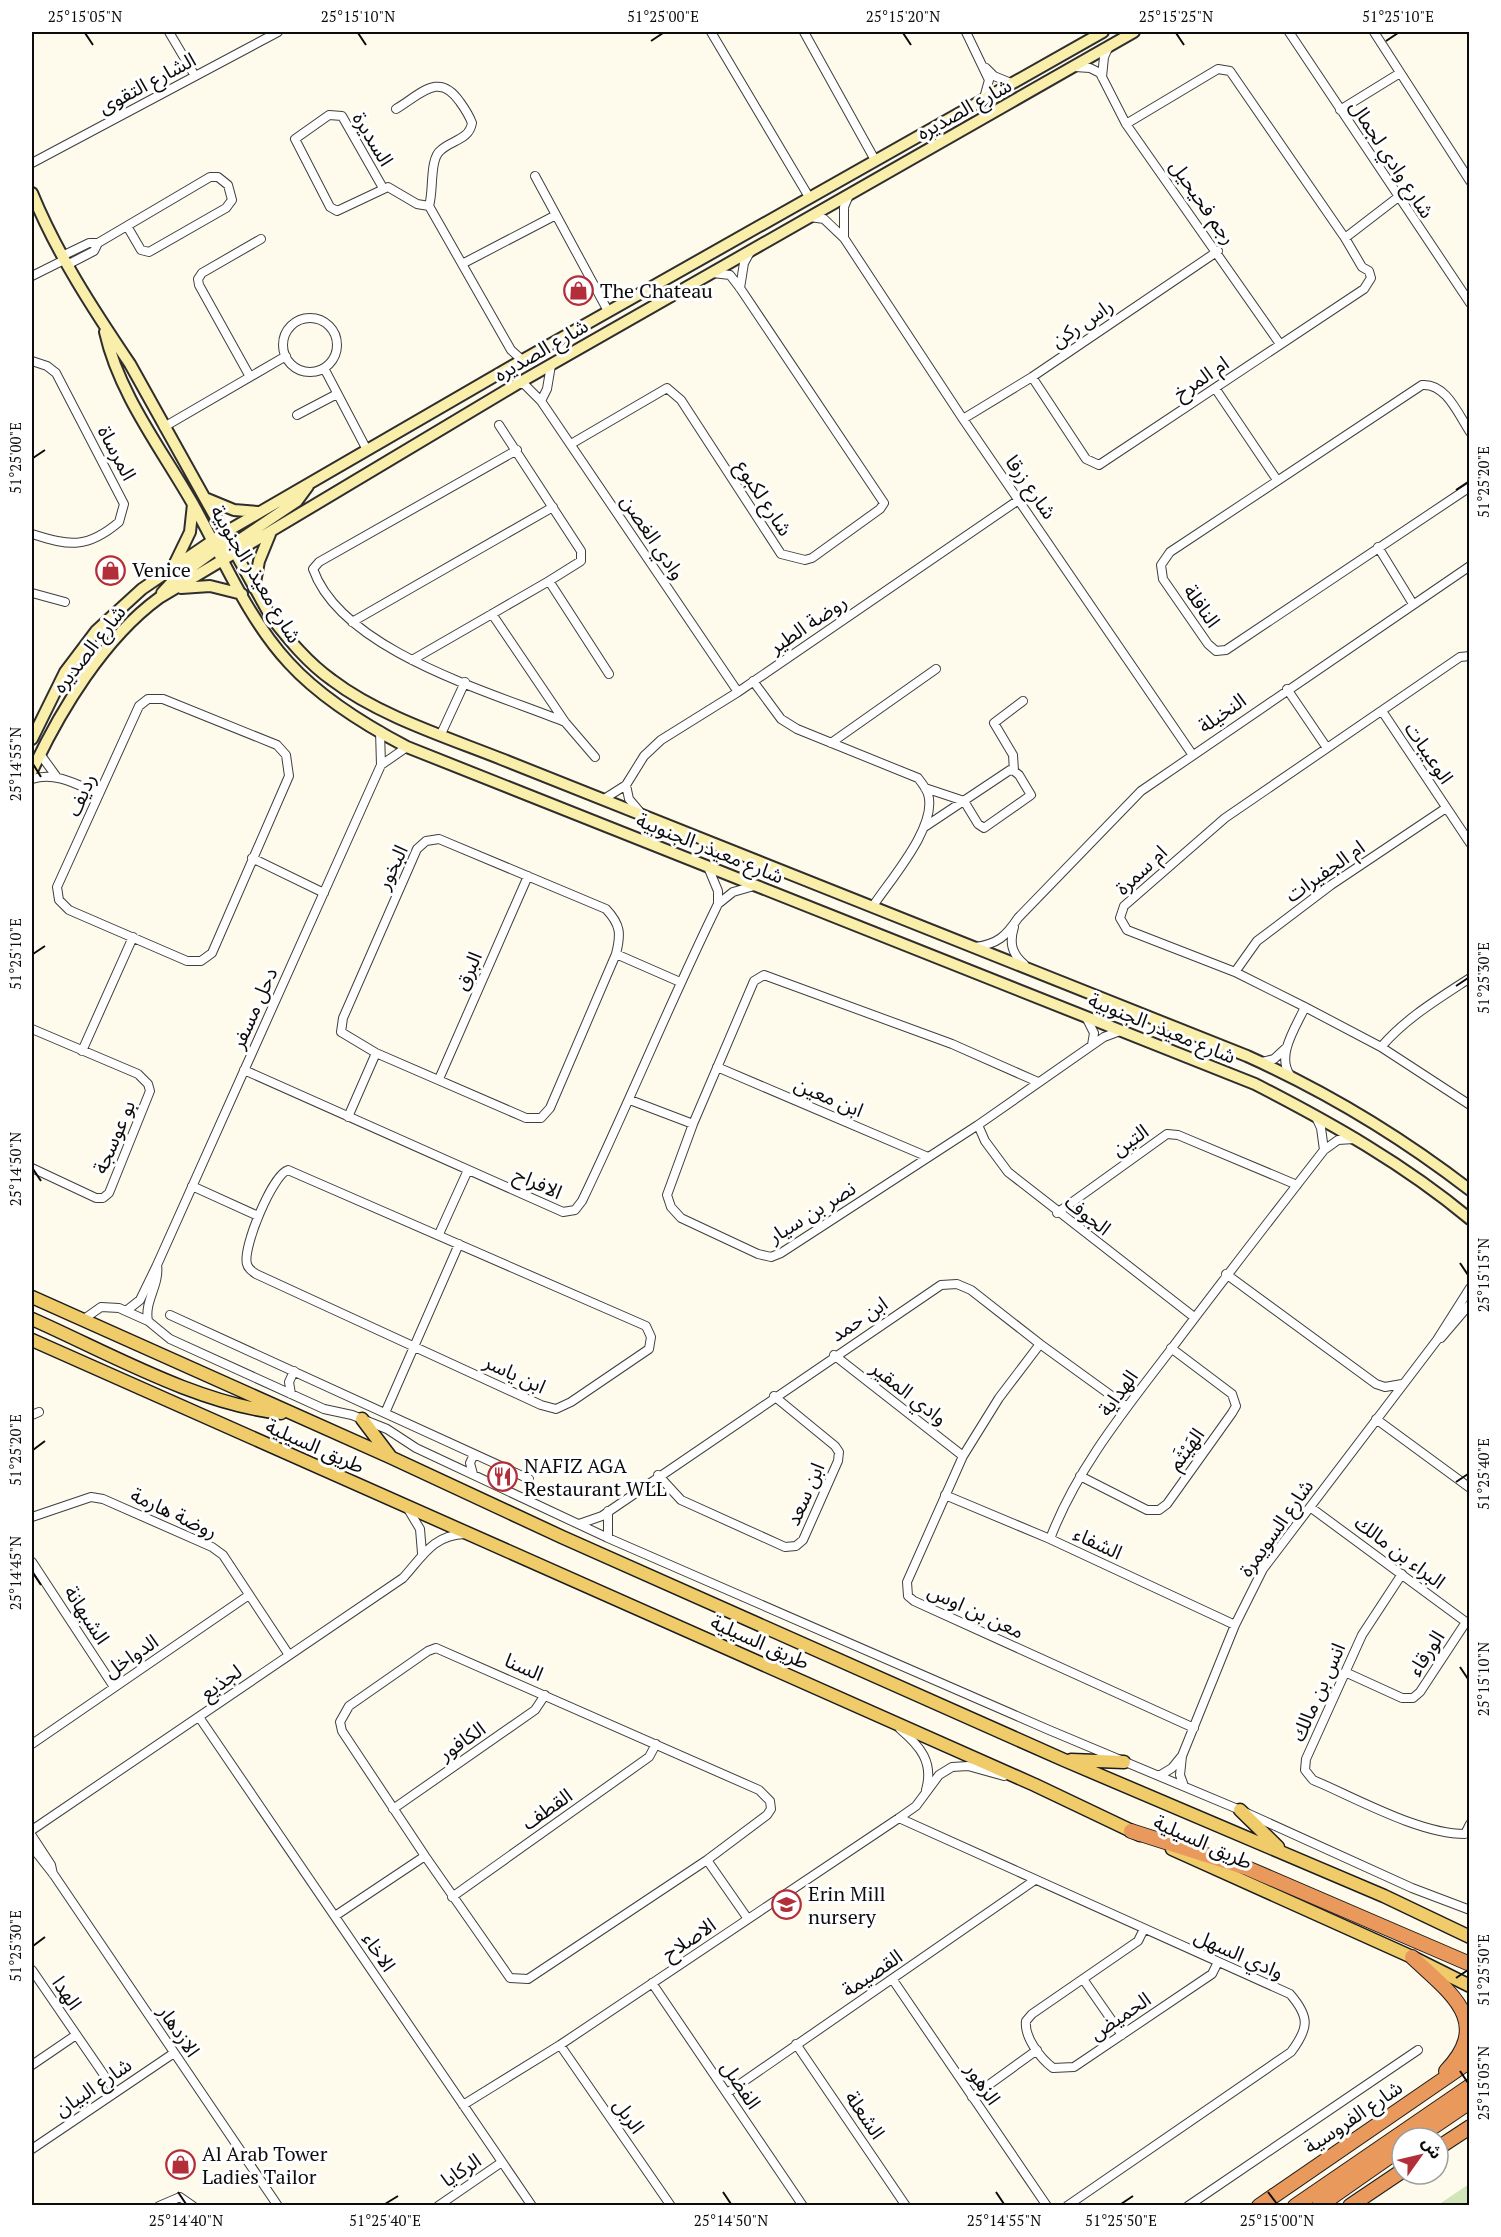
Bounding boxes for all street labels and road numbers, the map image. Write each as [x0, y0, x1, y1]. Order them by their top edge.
street label: الشارع التقوى [93, 45, 201, 121]
street label: شارع الصديره [911, 71, 1017, 147]
street label: شارع وادي لجمال [1342, 94, 1441, 225]
street label: السديرة [347, 107, 400, 171]
street label: رجم فحيحيل [1162, 154, 1243, 251]
street label: راس ركن [1045, 292, 1118, 353]
street label: شارع الصديره [489, 312, 594, 389]
street label: ام المرخ [1168, 349, 1235, 408]
street label: المرساة [92, 421, 143, 485]
street label: شارع زرقا [998, 449, 1063, 525]
street label: شارع لكبوع [728, 454, 799, 542]
street label: وادي الغصن [613, 489, 692, 586]
street label: شارع معيذر الجنوبية [203, 500, 308, 649]
street label: النافلة [1178, 579, 1227, 633]
street label: روضة الطير [763, 588, 852, 660]
street label: شارع الصديره [46, 599, 133, 699]
street label: النخيلة [1192, 686, 1251, 739]
street label: الوعيبات [1399, 716, 1460, 789]
street label: رديف [59, 769, 102, 820]
street label: شارع معيذر الجنوبية [632, 806, 788, 891]
street label: ام الجفيرات [1280, 833, 1371, 910]
street label: ام سمرة [1109, 839, 1174, 902]
street label: البخور [369, 840, 414, 894]
street label: البرق [447, 947, 488, 994]
street label: دحل مسفر [223, 963, 283, 1054]
street label: شارع معيذر الجنوبية [1084, 986, 1240, 1071]
street label: ابن معين [791, 1070, 868, 1123]
street label: بو عوسجة [86, 1096, 141, 1178]
street label: التين [1106, 1117, 1154, 1162]
street label: الافراح [509, 1160, 567, 1207]
street label: نصر بن سيار [762, 1174, 861, 1250]
street label: الجوف [1060, 1188, 1117, 1241]
street label: ابن حمد [825, 1290, 893, 1348]
street label: ابن ياسر [479, 1347, 550, 1400]
street label: وادي المقير [863, 1354, 953, 1433]
street label: الهداية [1092, 1364, 1144, 1421]
street label: طريق السيلية [262, 1412, 369, 1479]
street label: الهَيْثَم [1161, 1422, 1212, 1477]
street label: ابن سعد [779, 1458, 830, 1530]
street label: شارع السويمرة [1232, 1474, 1321, 1583]
street label: روضة هارمة [126, 1481, 222, 1544]
street label: البراء بن مالك [1349, 1509, 1451, 1595]
street label: الشفاء [1069, 1520, 1127, 1566]
street label: معن بن اوس [924, 1577, 1029, 1645]
street label: الشبهانة [58, 1580, 116, 1649]
street label: طريق السيلية [707, 1608, 814, 1675]
street label: الورقاء [1401, 1625, 1450, 1681]
street label: الدواخل [98, 1627, 163, 1684]
street label: انس بن مالك [1284, 1638, 1351, 1745]
street label: السنا [501, 1646, 548, 1687]
street label: لجذيع [194, 1658, 248, 1707]
street label: الكافور [432, 1715, 491, 1767]
street label: القطف [516, 1781, 577, 1836]
street label: طريق السيلية [1150, 1808, 1257, 1875]
street label: الاصلاح [657, 1911, 722, 1968]
street label: وادي السهل [1189, 1922, 1288, 1988]
street label: الاخاء [356, 1927, 402, 1977]
street label: القصيمة [836, 1942, 907, 2003]
street label: الهدا [46, 1970, 89, 2015]
street label: الحميض [1084, 1985, 1156, 2046]
street label: الازدهار [152, 1999, 207, 2062]
street label: شارع البيان [49, 2051, 138, 2124]
street label: الفضل [715, 2055, 768, 2114]
street label: الزهور [959, 2057, 1007, 2110]
street label: شارع الفروسية [1298, 2074, 1408, 2161]
street label: الشعلة [839, 2085, 891, 2144]
street label: الربل [608, 2093, 651, 2139]
street label: الركايا [435, 2146, 486, 2193]

